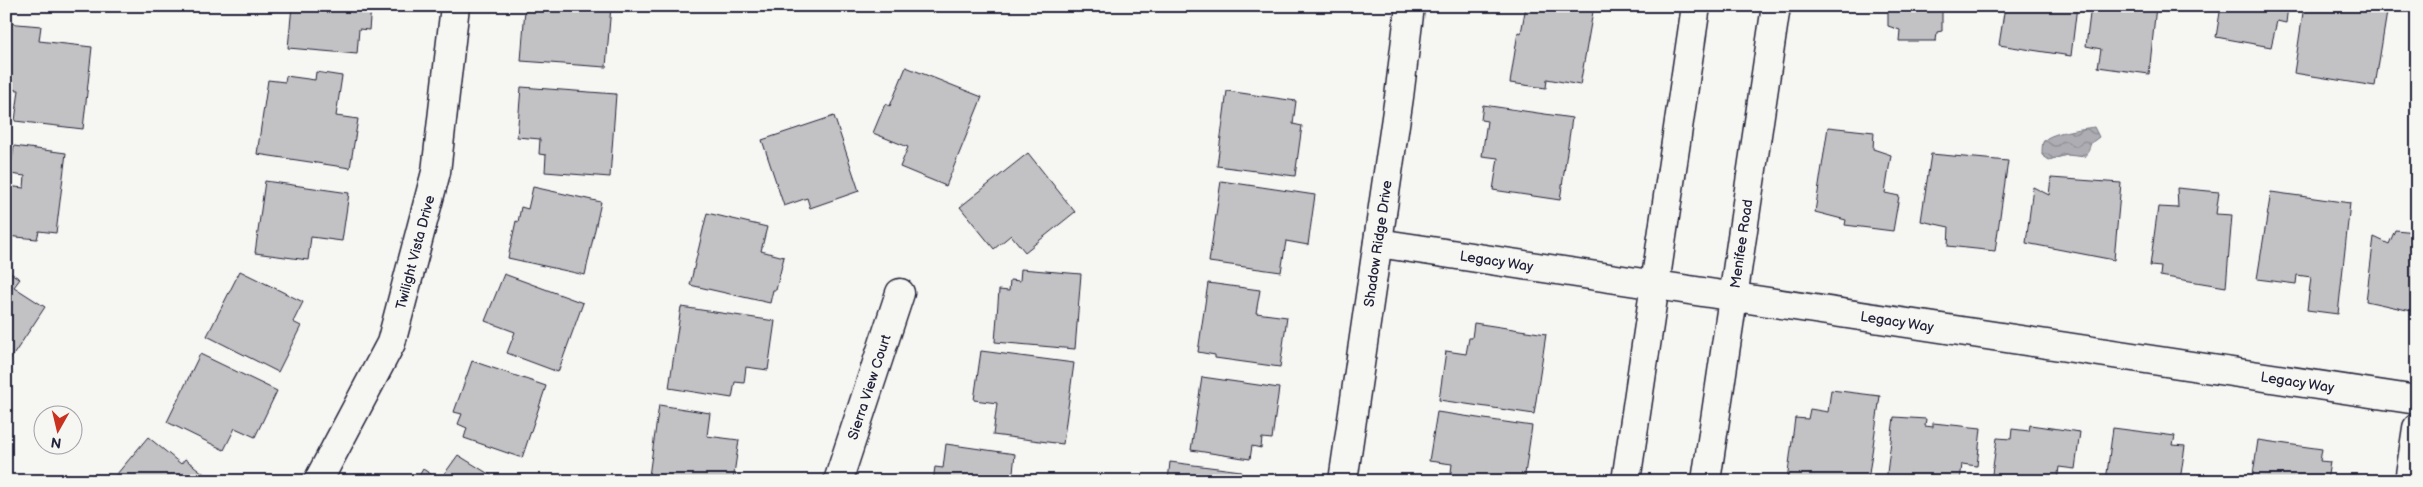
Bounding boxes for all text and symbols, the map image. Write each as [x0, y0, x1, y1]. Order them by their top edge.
street label: Shadow Ridge Drive [1361, 179, 1396, 308]
street label: Twilight Vista Drive [392, 193, 439, 311]
street label: Menifee Road [1727, 198, 1756, 289]
street label: Legacy Way [1459, 247, 1535, 275]
street label: Legacy Way [1859, 308, 1936, 336]
street label: Sierra View Court [844, 332, 895, 442]
street label: Legacy Way [2260, 368, 2336, 396]
north arrow [32, 404, 82, 454]
text: N [50, 433, 63, 452]

